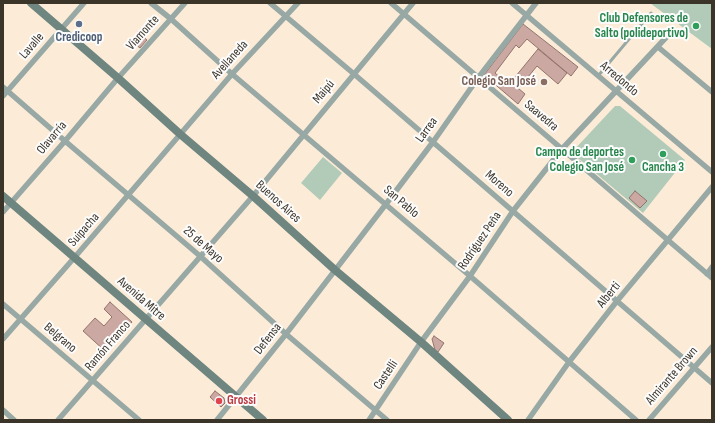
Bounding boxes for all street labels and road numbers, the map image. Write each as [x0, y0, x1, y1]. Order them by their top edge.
street label: Viamonte [123, 12, 163, 54]
street label: Lavalle [16, 30, 48, 62]
street label: Avellaneda [209, 37, 251, 83]
street label: Arredondo [597, 58, 641, 100]
street label: Maipú [310, 77, 338, 107]
street label: Saavedra [521, 97, 561, 135]
street label: Larrea [413, 114, 441, 146]
street label: Olavarría [34, 118, 70, 158]
street label: Moreno [481, 167, 517, 201]
street label: Buenos Aires [252, 178, 304, 226]
street label: San Pablo [380, 183, 422, 221]
street label: Rodríguez Peña [455, 209, 505, 273]
street label: Suipacha [65, 210, 103, 250]
street label: 25 de Mayo [180, 223, 226, 267]
street label: Avenida Mitre [114, 274, 168, 324]
street label: Alberti [594, 279, 624, 311]
street label: Ramón Franco [82, 318, 134, 374]
street label: Belgrano [40, 320, 80, 356]
street label: Defensa [251, 320, 285, 358]
street label: Almirante Brown [643, 344, 701, 408]
street label: Castelli [370, 357, 402, 393]

